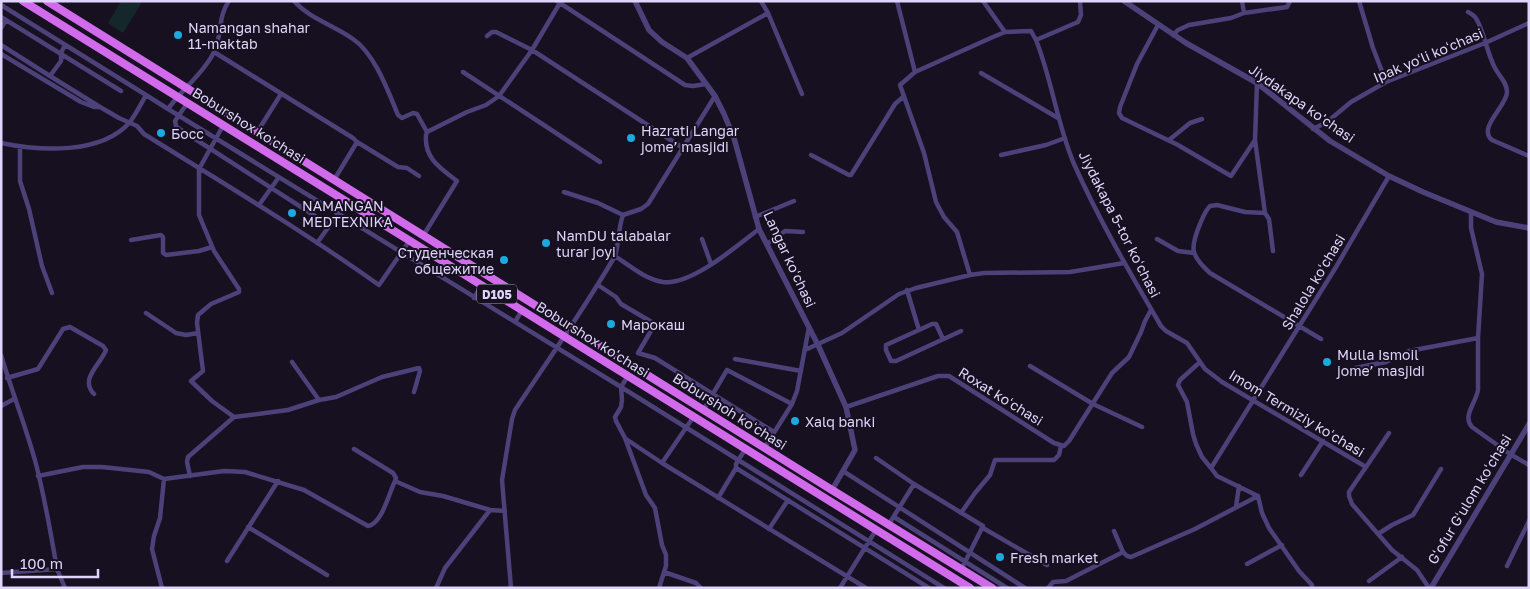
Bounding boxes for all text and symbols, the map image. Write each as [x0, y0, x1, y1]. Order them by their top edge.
place label: Namangan shahar 11-maktab [188, 19, 311, 52]
street label: Ipak yoʻli koʻchasi [1371, 24, 1485, 86]
marker: Namangan shahar 11-maktab [172, 29, 184, 41]
street label: Jiydakapa ko'chasi [1246, 60, 1358, 146]
street label: Boburshox ko'chasi [189, 83, 309, 167]
place label: Hazrati Langar jome’ masjidi [640, 122, 740, 155]
place label: Босс [171, 125, 204, 142]
marker: Босс [155, 127, 167, 139]
marker: Hazrati Langar jome’ masjidi [625, 132, 637, 144]
street label: Jiydakapa 5-tor koʻchasi [1076, 148, 1164, 300]
place label: NAMANGAN MEDTEXNIKA [302, 197, 394, 230]
marker: NAMANGAN MEDTEXNIKA [286, 207, 298, 219]
street label: Langar koʻchasi [760, 208, 820, 310]
place label: NamDU talabalar turar joyi [556, 227, 671, 260]
street label: Shalola koʻchasi [1278, 231, 1348, 333]
marker: NamDU talabalar turar joyi [540, 237, 552, 249]
place label: Студенческая общежитие [397, 244, 494, 277]
marker: Студенческая общежитие [498, 254, 510, 266]
road number: D105 [477, 284, 517, 304]
street label: Boburshox ko'chasi [533, 297, 653, 381]
place label: Марокаш [621, 316, 685, 333]
marker: Марокаш [605, 318, 617, 330]
place label: Mulla Ismoil jome’ masjidi [1336, 346, 1425, 379]
marker: Mulla Ismoil jome’ masjidi [1321, 356, 1333, 368]
street label: Roxat koʻchasi [956, 363, 1046, 429]
street label: Imom Termiziy koʻchasi [1226, 366, 1368, 460]
street label: Boburshoh koʻchasi [670, 369, 790, 453]
place label: Xalq banki [805, 413, 875, 430]
marker: Xalq banki [789, 415, 801, 427]
street label: Gʻofur Gʻulom koʻchasi [1424, 431, 1514, 567]
scale bar [12, 546, 99, 578]
place label: Fresh market [1010, 549, 1098, 566]
marker: Fresh market [994, 551, 1006, 563]
text: 100 m [20, 554, 63, 572]

